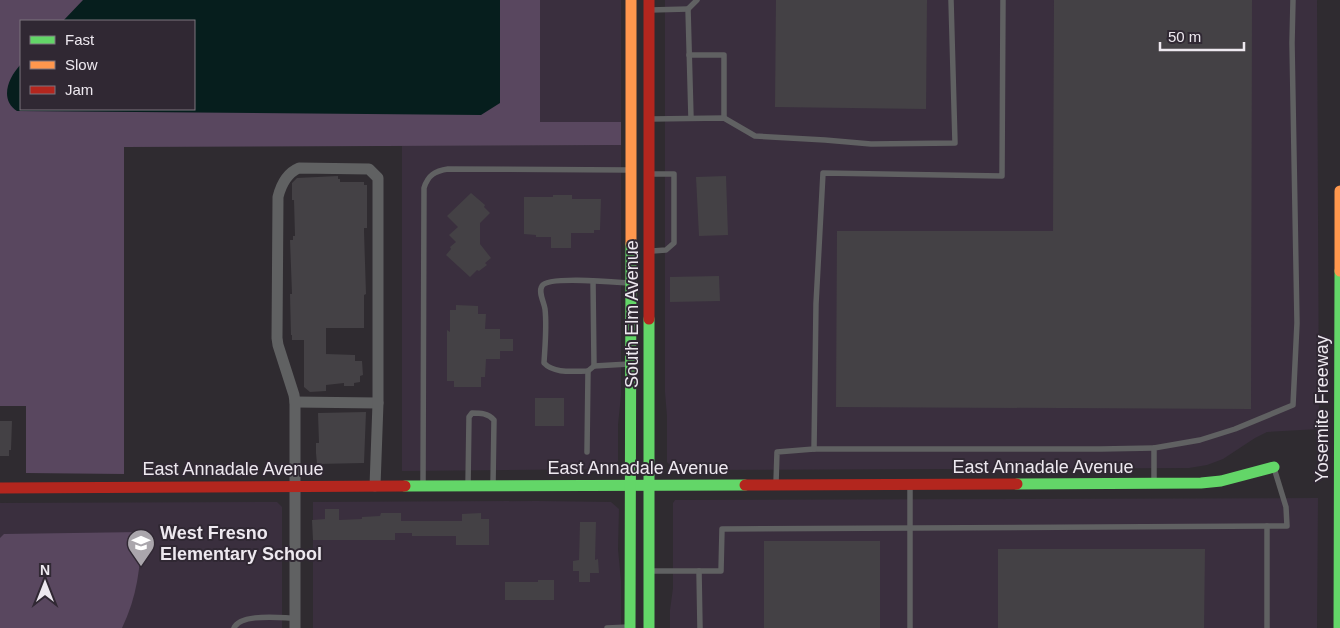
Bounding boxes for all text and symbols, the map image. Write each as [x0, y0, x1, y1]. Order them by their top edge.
legend [20, 20, 195, 110]
scale bar [1160, 20, 1244, 52]
text: 50 m [1168, 28, 1201, 45]
text: Fast [65, 31, 95, 48]
text: Slow [65, 56, 98, 73]
text: Jam [65, 81, 93, 98]
street label: South Elm Avenue [622, 240, 642, 388]
street label: Yosemite Freeway [1312, 335, 1332, 483]
street label: East Annadale Avenue [953, 457, 1133, 477]
street label: East Annadale Avenue [548, 458, 728, 478]
street label: East Annadale Avenue [143, 459, 323, 479]
place label: West Fresno Elementary School [160, 523, 322, 564]
school or university icon: West Fresno Elementary School [126, 528, 156, 567]
north arrow [20, 558, 70, 608]
text: N [40, 562, 50, 578]

